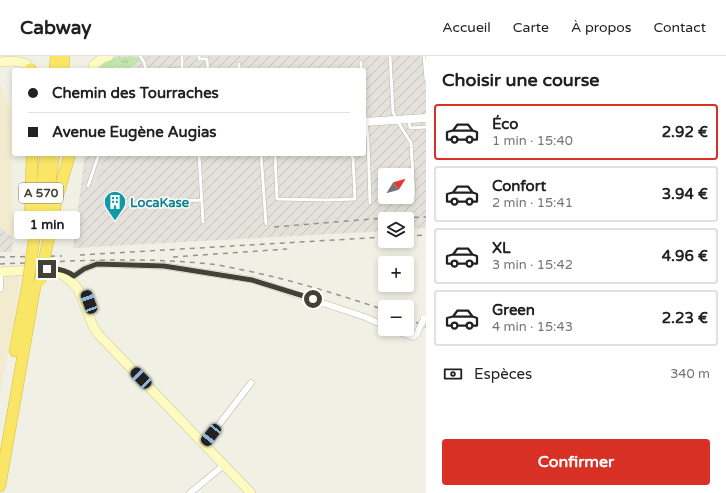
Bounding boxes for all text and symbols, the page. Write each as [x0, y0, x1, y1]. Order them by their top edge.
text: Cabway [20, 17, 91, 39]
text: Accueil [442, 19, 491, 36]
text: Carte [513, 19, 549, 36]
text: À propos [571, 19, 632, 36]
text: Contact [654, 19, 706, 36]
text: Choisir une course [442, 69, 600, 91]
text: Chemin des Tourraches [52, 84, 219, 102]
icon: car [444, 114, 480, 150]
text: Éco [492, 115, 518, 133]
text: Avenue Eugène Augias [52, 123, 217, 141]
text: 2.92 € [662, 123, 708, 141]
text: 1 min · 15:40 [492, 133, 573, 149]
north arrow [378, 168, 414, 204]
map controls [378, 168, 414, 336]
icon: car [444, 176, 480, 212]
text: Confort [492, 177, 546, 195]
road number: A 570 [19, 183, 63, 203]
text: 3.94 € [662, 185, 708, 203]
building icon: LocaKase [102, 189, 128, 222]
place label: LocaKase [130, 195, 190, 211]
text: 2 min · 15:41 [492, 195, 573, 211]
callout: 1 min [14, 211, 80, 239]
button: layers [378, 212, 414, 248]
text: 1 min [30, 217, 64, 233]
icon: car [444, 238, 480, 274]
text: XL [492, 239, 511, 257]
text: 4.96 € [662, 247, 708, 265]
button: + [378, 256, 414, 292]
text: 3 min · 15:42 [492, 257, 573, 273]
route end [38, 260, 56, 278]
car [79, 289, 99, 315]
route start [304, 290, 322, 308]
button: − [378, 300, 414, 336]
icon: car [444, 300, 480, 336]
text: Green [492, 301, 535, 319]
text: 2.23 € [662, 309, 708, 327]
text: 4 min · 15:43 [492, 319, 573, 335]
icon: cash [442, 363, 464, 385]
car [128, 365, 154, 391]
text: Espèces [474, 365, 532, 383]
text: 340 m [670, 366, 710, 382]
car [199, 422, 223, 448]
button: Confirmer [442, 439, 710, 485]

